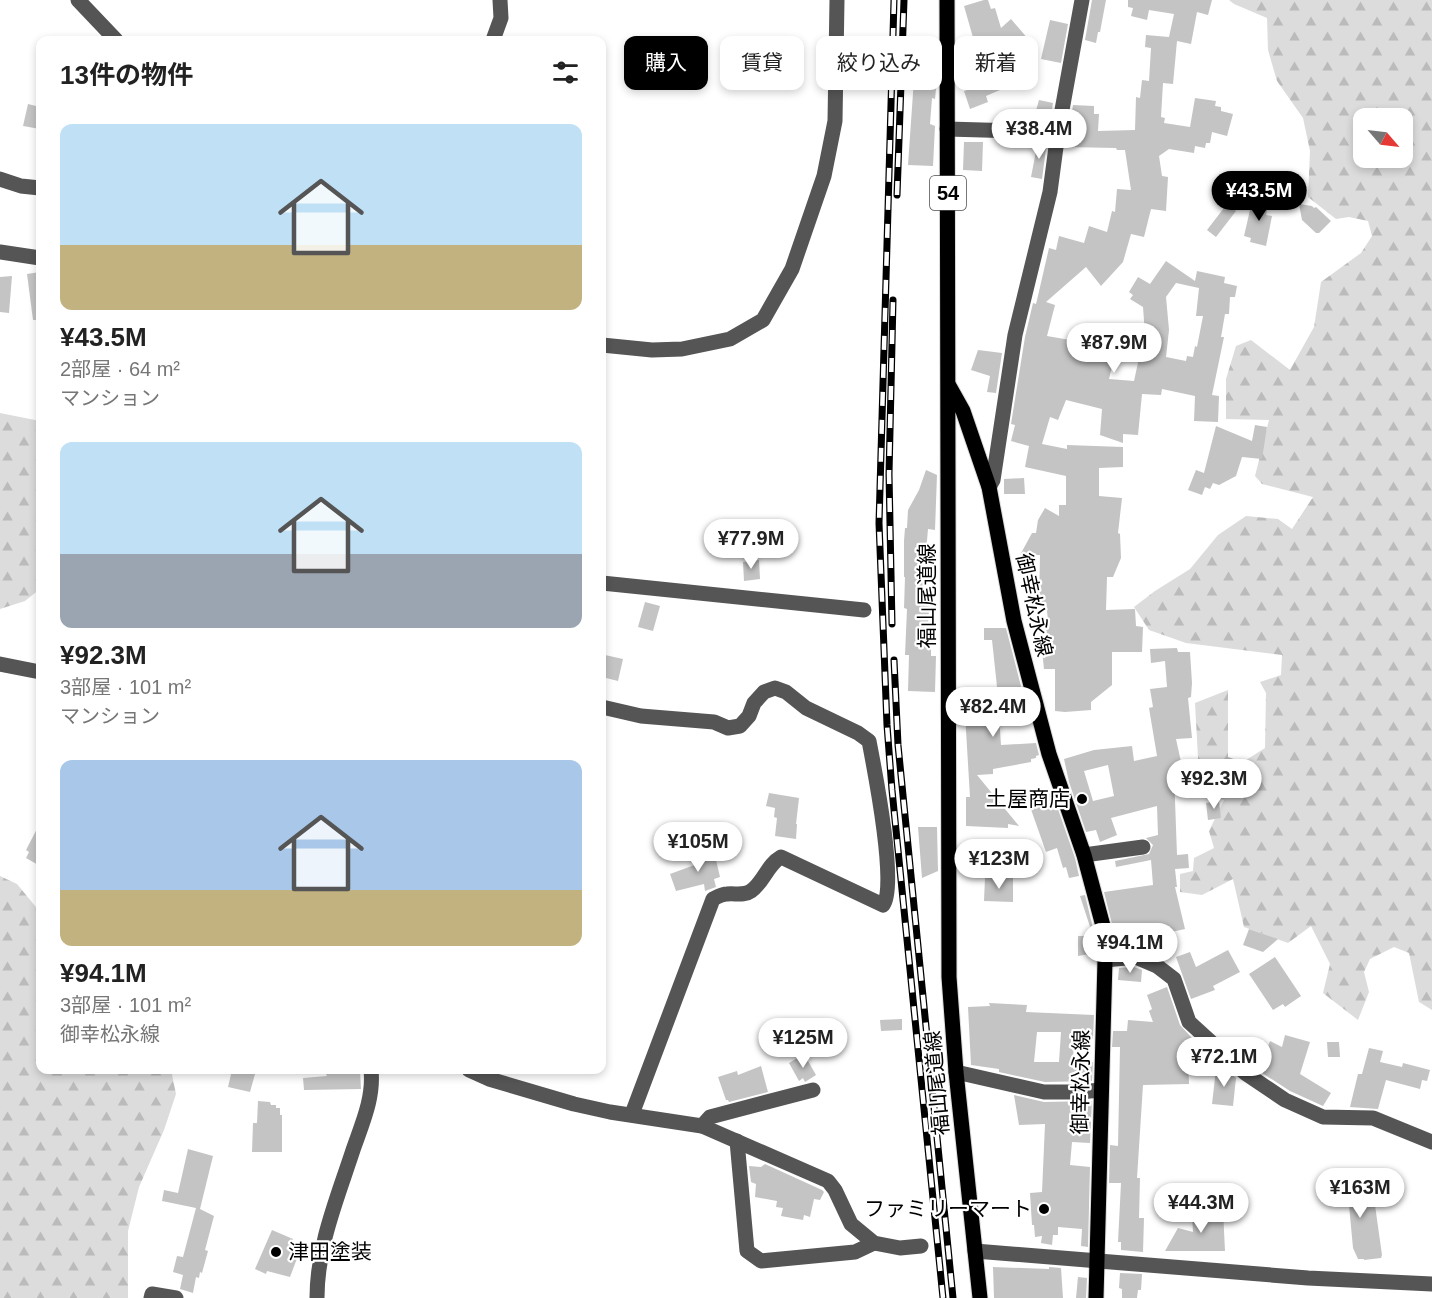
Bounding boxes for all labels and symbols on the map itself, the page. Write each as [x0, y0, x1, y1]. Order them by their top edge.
north arrow [1353, 108, 1413, 168]
pin: ¥38.4M [990, 109, 1088, 160]
pin: ¥43.5M [1210, 171, 1308, 222]
road number: 54 [930, 176, 966, 210]
pin: ¥87.9M [1065, 323, 1163, 374]
pin: ¥77.9M [702, 519, 800, 570]
street label: 福山尾道線 [915, 544, 938, 649]
street label: 御幸松永線 [1012, 551, 1057, 659]
pin: ¥82.4M [944, 687, 1042, 738]
pin: ¥92.3M [1165, 759, 1263, 810]
place label: 土屋商店 [986, 787, 1070, 810]
marker: 土屋商店 [1075, 792, 1089, 806]
pin: ¥105M [656, 822, 740, 873]
pin: ¥123M [957, 839, 1041, 890]
pin: ¥94.1M [1081, 923, 1179, 974]
pin: ¥125M [761, 1018, 845, 1069]
street label: 御幸松永線 [1068, 1029, 1093, 1135]
street label: 福山尾道線 [920, 1030, 953, 1136]
pin: ¥72.1M [1175, 1037, 1273, 1088]
pin: ¥163M [1318, 1168, 1402, 1219]
pin: ¥44.3M [1152, 1183, 1250, 1234]
place label: ファミリーマート [864, 1197, 1032, 1220]
marker: ファミリーマート [1037, 1202, 1051, 1216]
place label: 津田塗装 [288, 1240, 372, 1263]
marker: 津田塗装 [269, 1245, 283, 1259]

